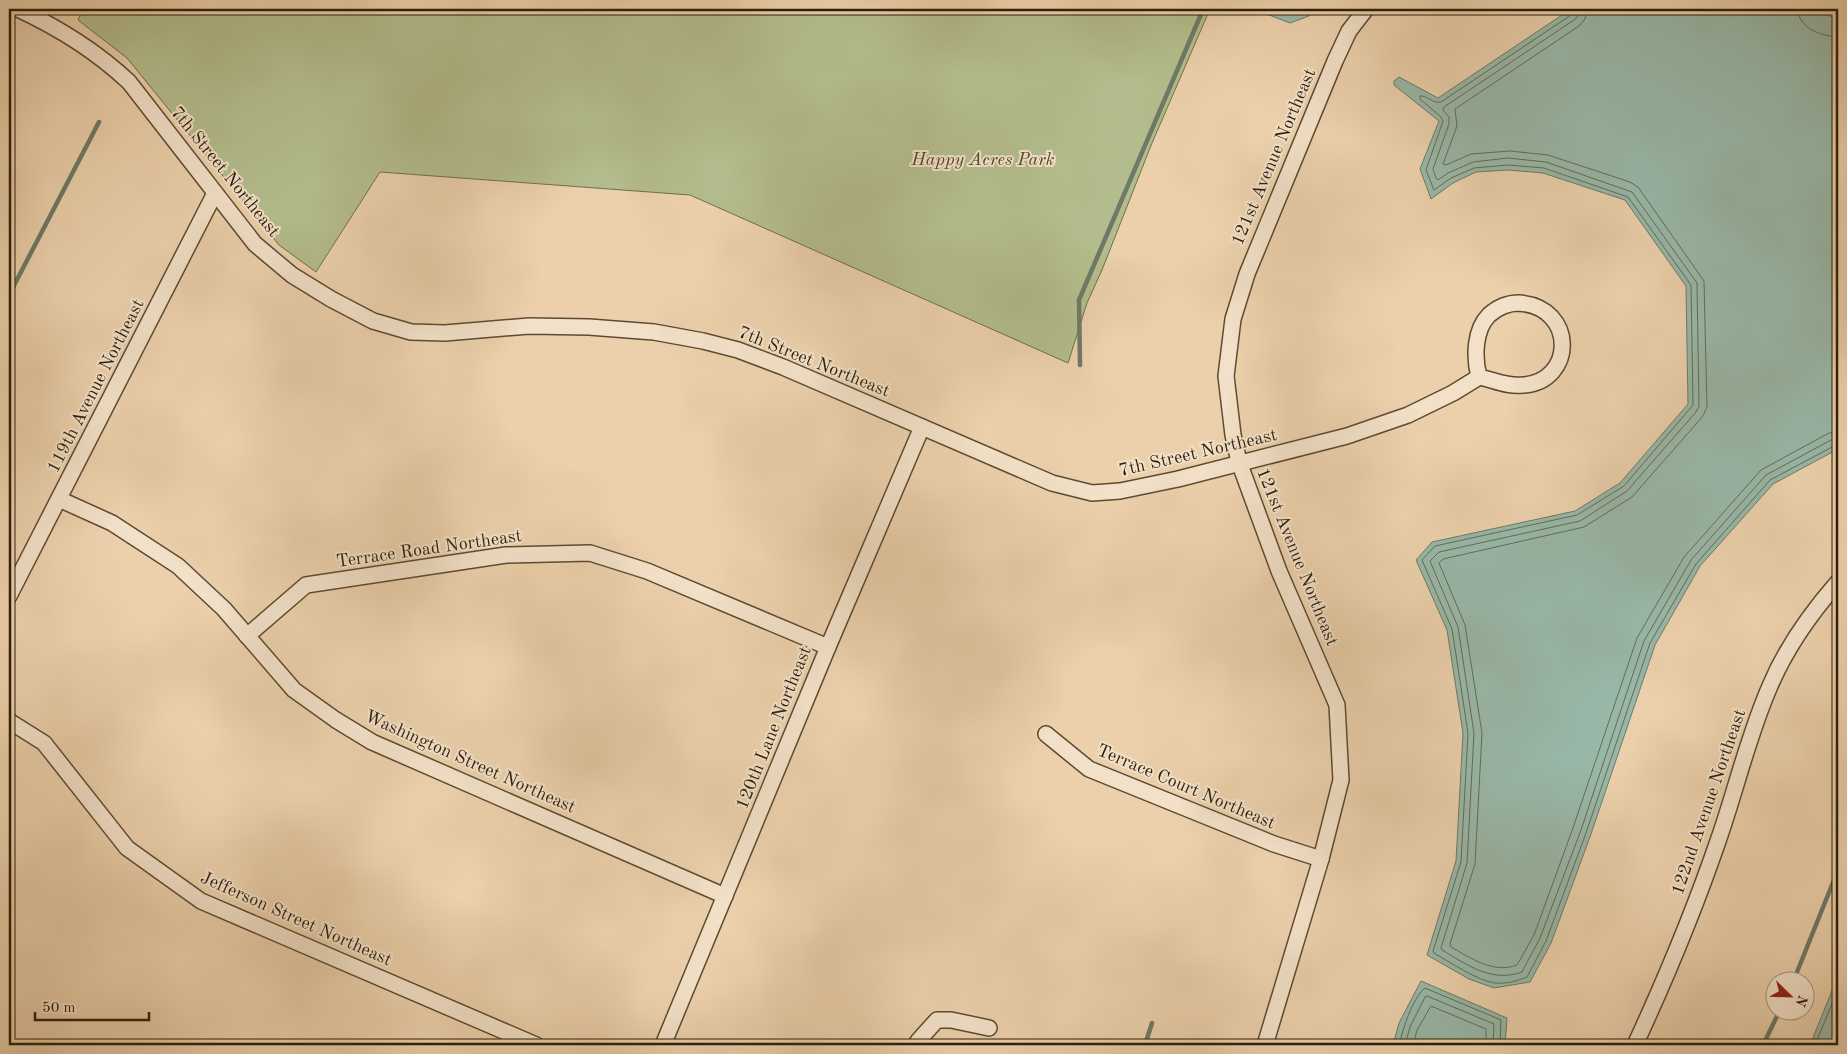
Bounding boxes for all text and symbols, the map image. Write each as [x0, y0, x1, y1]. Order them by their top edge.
street label: 121st Avenue Northeast [1229, 66, 1319, 248]
street label: 7th Street Northeast [167, 103, 283, 241]
park label: Happy Acres Park [910, 151, 1055, 169]
street label: 119th Avenue Northeast [44, 296, 148, 476]
street label: 7th Street Northeast [736, 323, 892, 401]
street label: 7th Street Northeast [1117, 426, 1279, 480]
street label: 121st Avenue Northeast [1253, 465, 1341, 649]
street label: Terrace Road Northeast [335, 527, 523, 571]
street label: 120th Lane Northeast [733, 644, 815, 812]
street label: Washington Street Northeast [362, 707, 578, 817]
street label: 122nd Avenue Northeast [1669, 707, 1749, 897]
street label: Terrace Court Northeast [1094, 741, 1278, 833]
street label: Jefferson Street Northeast [198, 869, 394, 969]
north arrow [1764, 972, 1814, 1022]
scale bar [35, 989, 149, 1021]
text: N [1792, 993, 1810, 1009]
text: 50 m [42, 1001, 76, 1016]

